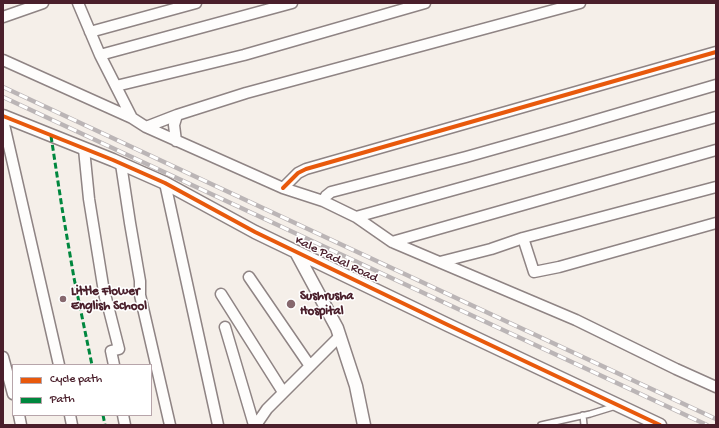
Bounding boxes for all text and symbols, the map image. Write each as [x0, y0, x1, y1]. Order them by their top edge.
street label: Kale Padal Road [292, 233, 380, 287]
place label: Little Flower English School [71, 284, 147, 315]
place label: Sushrusha Hospital [300, 289, 354, 320]
marker: Little Flower English School [58, 294, 68, 304]
marker: Sushrusha Hospital [285, 298, 297, 310]
legend [12, 364, 152, 416]
text: Cycle path [50, 373, 102, 387]
text: Path [50, 393, 75, 407]

